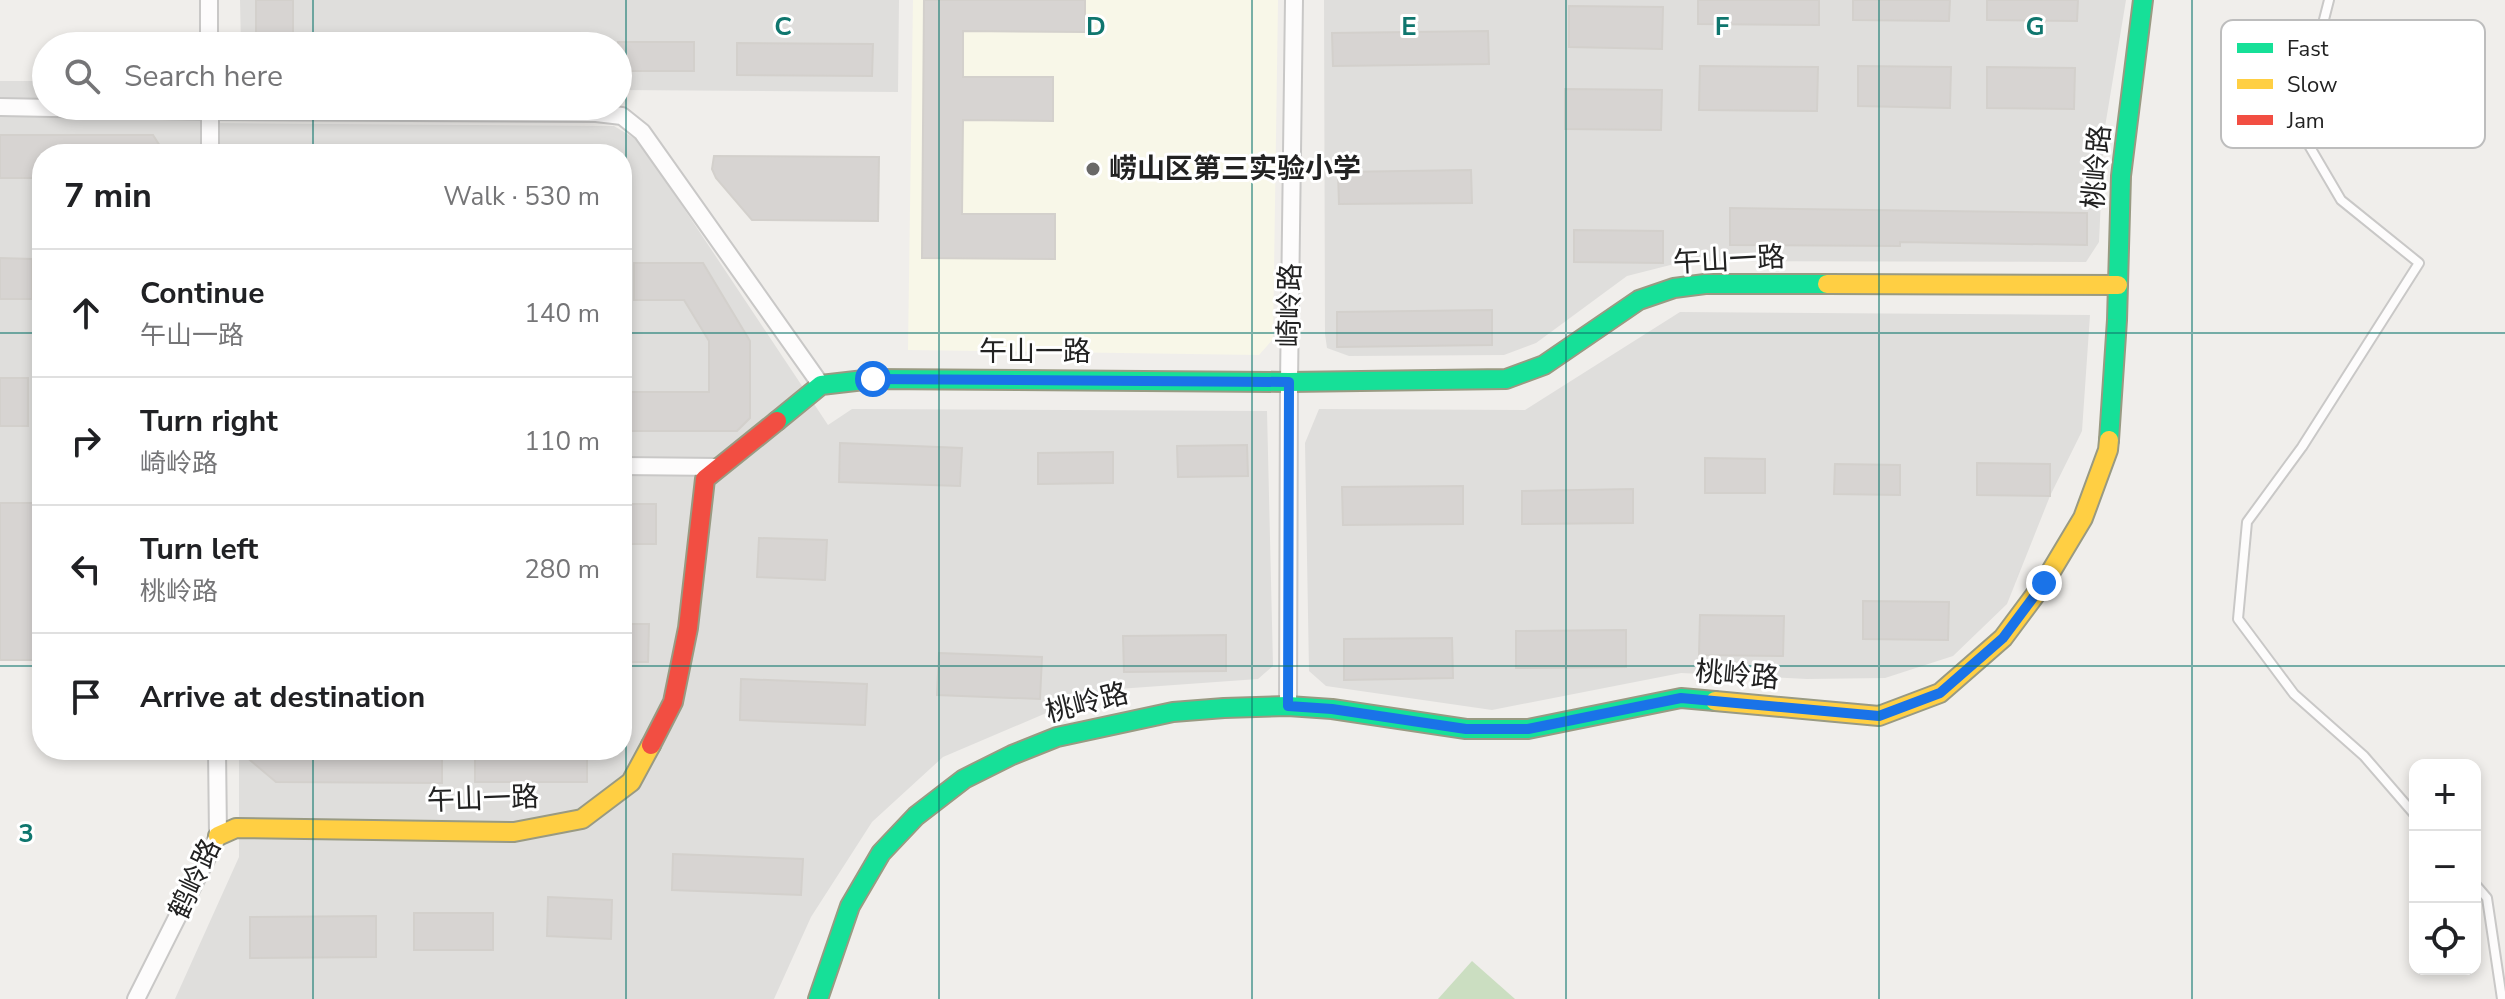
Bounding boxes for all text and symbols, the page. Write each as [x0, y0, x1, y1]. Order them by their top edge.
text: C [774, 9, 792, 44]
text: D [1086, 9, 1106, 44]
text: E [1401, 9, 1417, 44]
text: F [1715, 9, 1729, 44]
text: G [2025, 9, 2045, 44]
legend [2221, 20, 2485, 148]
search box [32, 32, 632, 120]
text: Fast [2287, 34, 2329, 64]
icon: search [60, 54, 104, 98]
text: Search here [124, 56, 283, 97]
text: Slow [2287, 70, 2338, 100]
text: Jam [2286, 106, 2325, 136]
street label: 桃岭路 [2074, 123, 2120, 211]
place label: 崂山区第三实验小学 [1109, 150, 1361, 188]
marker: 崂山区第三实验小学 [1084, 160, 1102, 178]
text: 7 min [64, 173, 152, 219]
text: Walk · 530 m [443, 179, 600, 214]
street label: 午山一路 [1672, 238, 1786, 282]
street label: 崎岭路 [1270, 263, 1310, 347]
text: Continue [140, 273, 265, 314]
icon: ahead [64, 291, 108, 335]
text: 140 m [524, 296, 600, 331]
text: 午山一路 [140, 318, 244, 353]
street label: 午山一路 [979, 333, 1091, 371]
route start [855, 361, 891, 397]
text: Turn right [140, 401, 278, 442]
icon: right [64, 419, 108, 463]
text: 110 m [524, 424, 600, 459]
text: 崎岭路 [140, 446, 218, 481]
text: Turn left [140, 529, 258, 570]
icon: left [64, 547, 108, 591]
text: 280 m [524, 552, 600, 587]
route end [2026, 565, 2062, 601]
text: 桃岭路 [140, 574, 218, 609]
street label: 桃岭路 [1693, 652, 1781, 698]
street label: 桃岭路 [1042, 674, 1132, 732]
icon: arrive [64, 675, 108, 719]
text: Arrive at destination [140, 677, 425, 718]
map controls [2409, 759, 2481, 975]
button: + [2409, 759, 2481, 831]
street label: 午山一路 [426, 778, 540, 820]
text: 3 [18, 816, 34, 851]
button: − [2409, 831, 2481, 903]
street label: 鹤岭路 [160, 833, 230, 925]
button: locate [2409, 903, 2481, 975]

